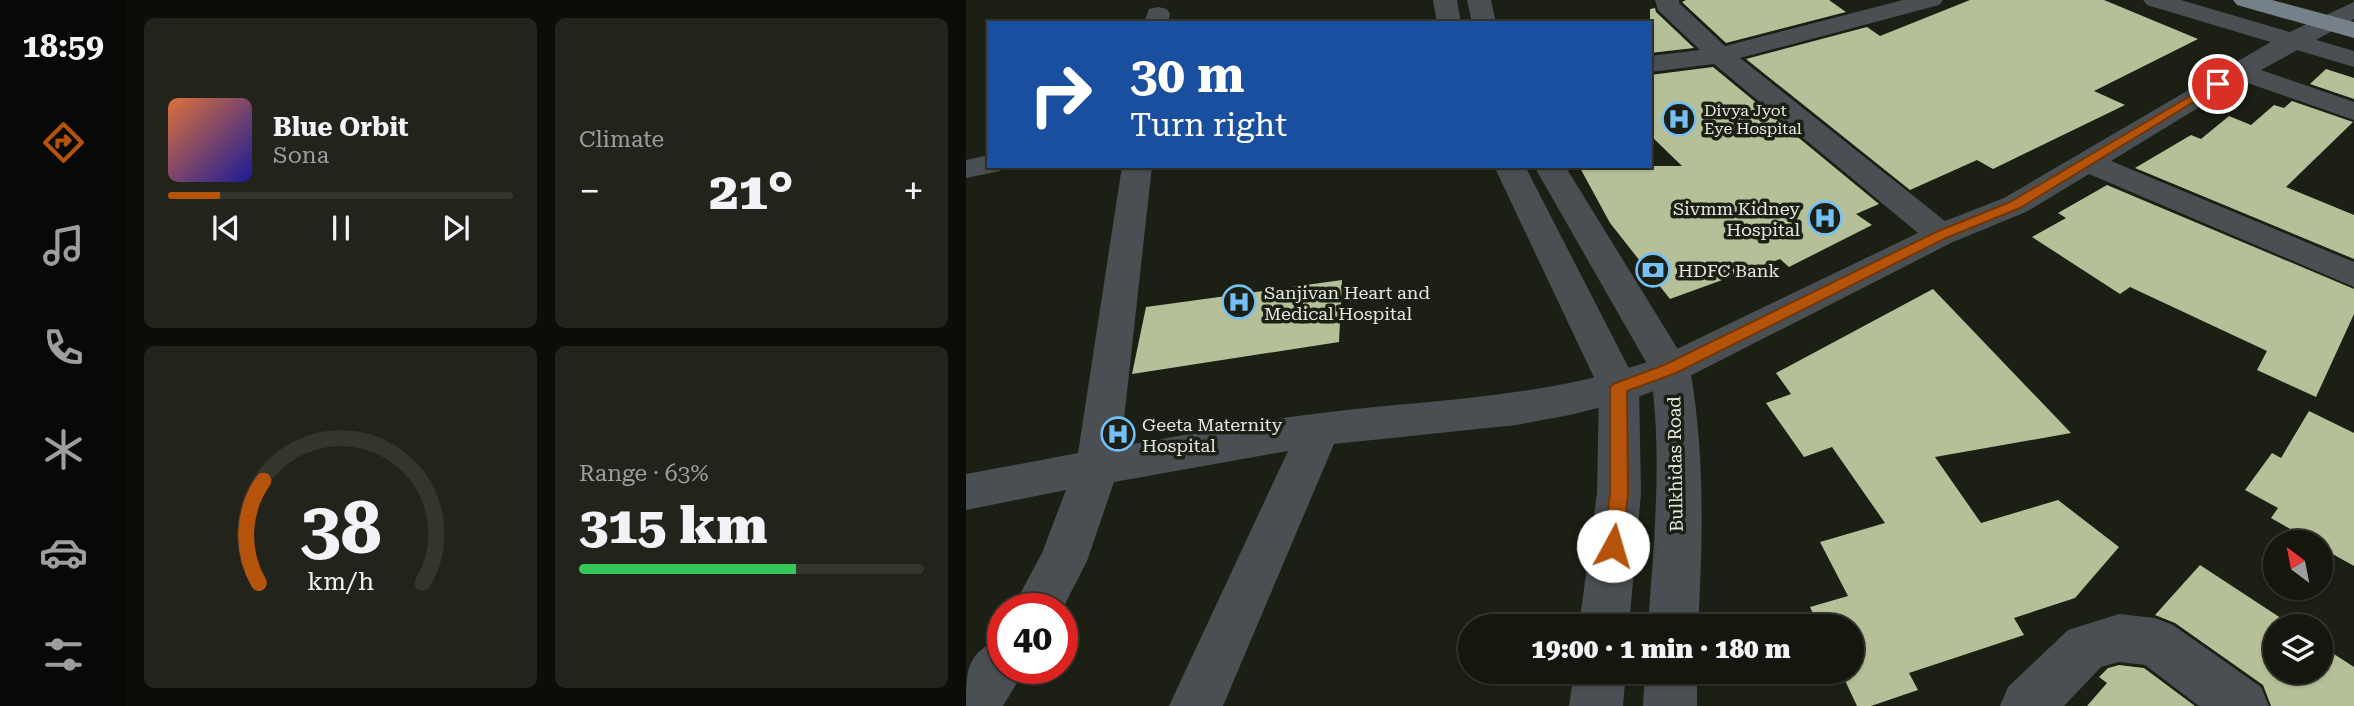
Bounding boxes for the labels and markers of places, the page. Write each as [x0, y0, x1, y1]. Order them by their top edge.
pin [2188, 54, 2248, 114]
hospital icon: Divya Jyot Eye Hospital [1660, 100, 1698, 138]
place label: Divya Jyot Eye Hospital [1704, 101, 1802, 138]
place label: Sivmm Kidney Hospital [1673, 198, 1800, 240]
hospital icon: Sivmm Kidney Hospital [1806, 199, 1844, 237]
bank icon: HDFC Bank [1634, 251, 1672, 289]
place label: HDFC Bank [1678, 260, 1780, 281]
place label: Sanjivan Heart and Medical Hospital [1264, 282, 1430, 324]
hospital icon: Sanjivan Heart and Medical Hospital [1220, 283, 1258, 321]
place label: Geeta Maternity Hospital [1142, 414, 1283, 456]
hospital icon: Geeta Maternity Hospital [1099, 415, 1137, 453]

